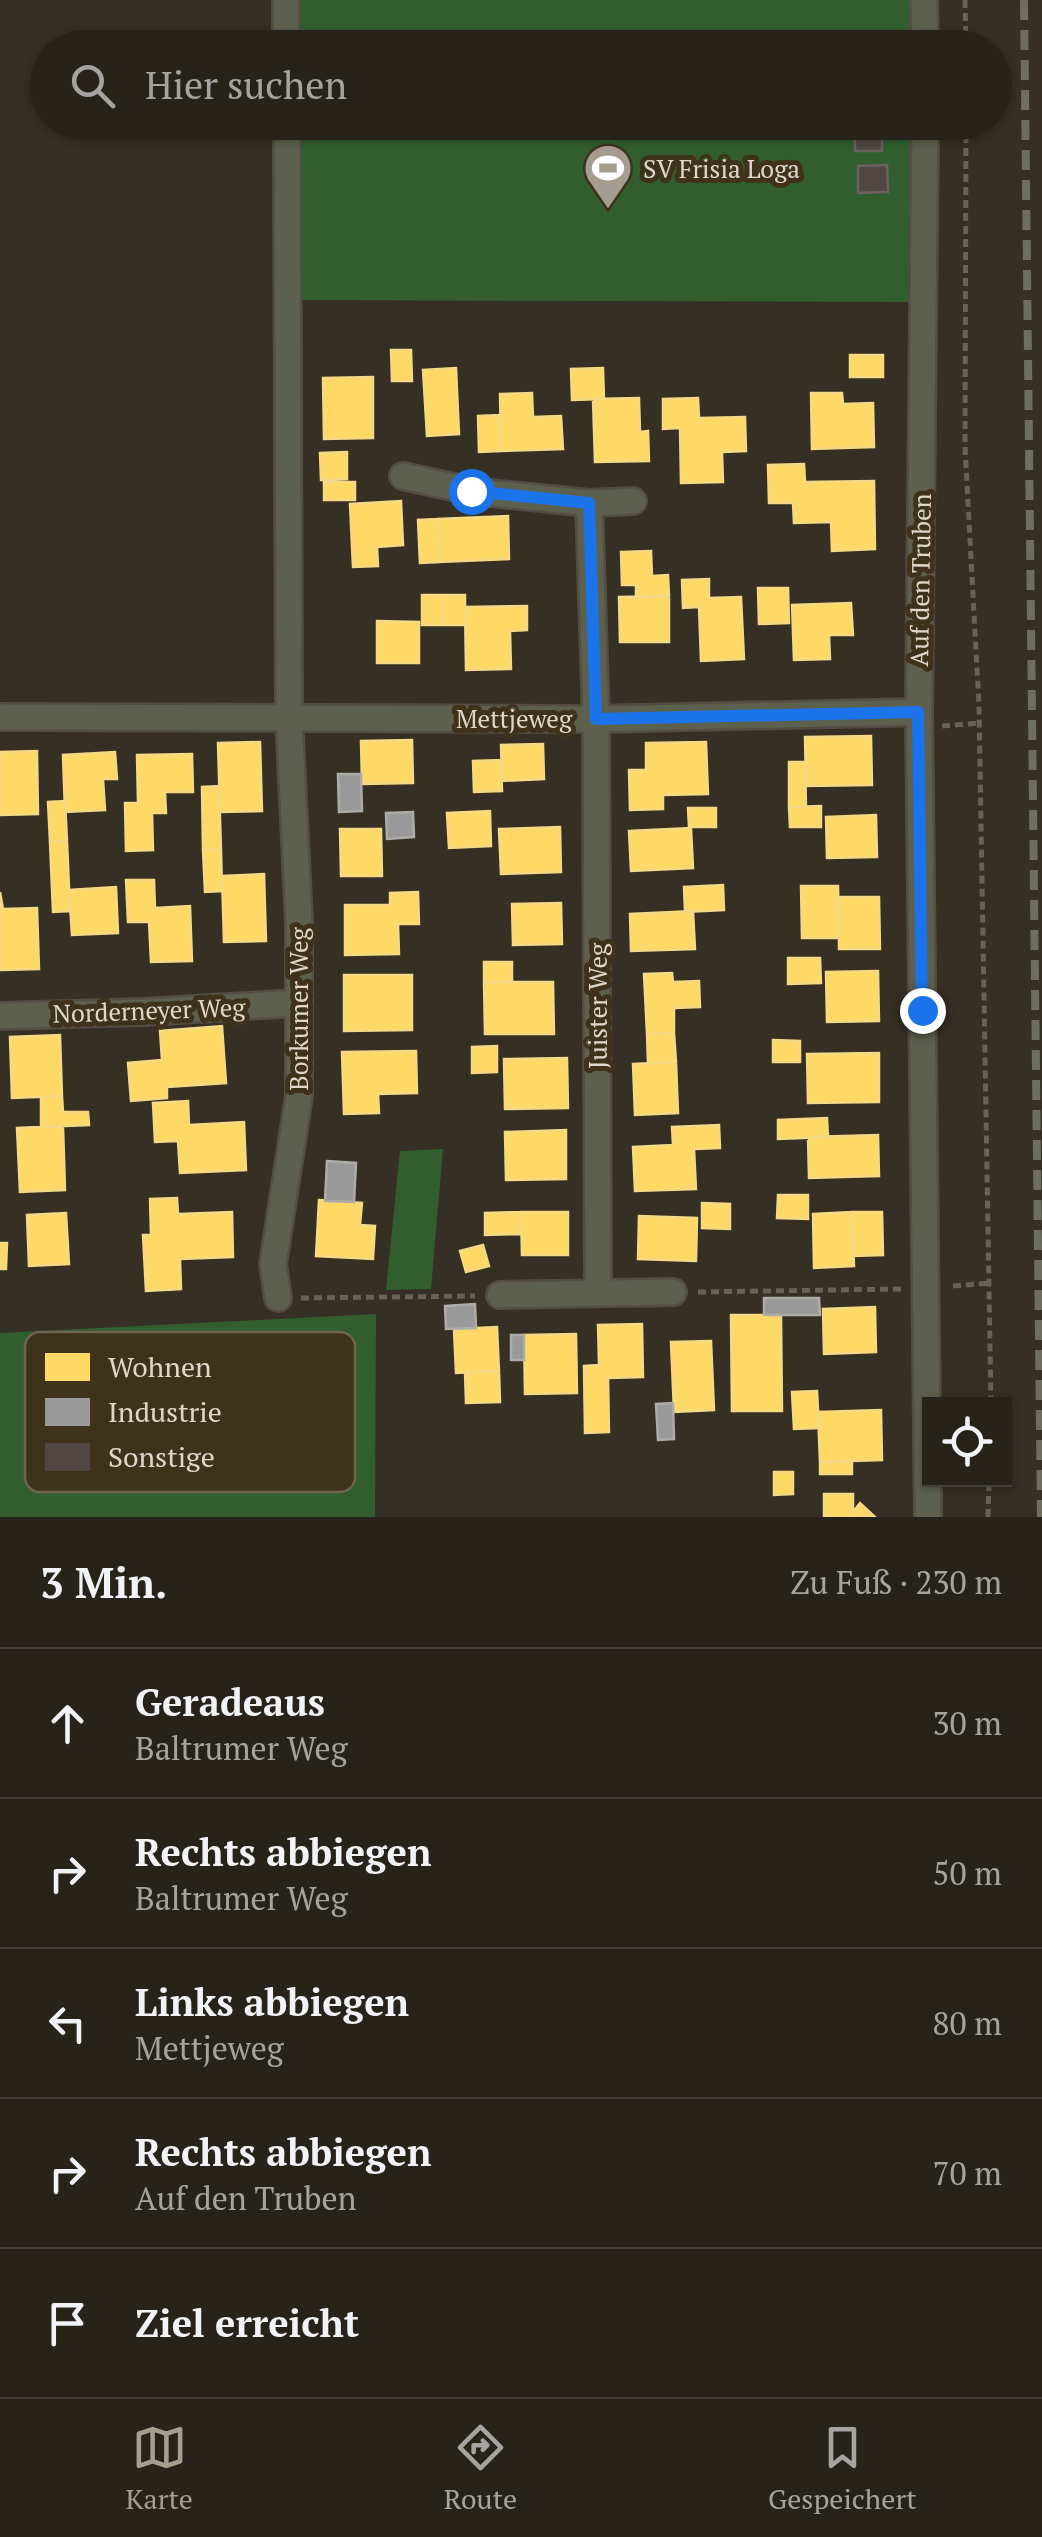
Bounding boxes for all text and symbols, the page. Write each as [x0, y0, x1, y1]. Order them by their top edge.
search box [30, 30, 1012, 140]
icon: search [65, 58, 120, 113]
text: Hier suchen [145, 60, 347, 110]
sports icon: SV Frisia Loga [582, 142, 634, 210]
place label: SV Frisia Loga [643, 152, 800, 185]
route start [449, 469, 495, 515]
street label: Auf den Truben [902, 493, 938, 667]
street label: Mettjeweg [456, 702, 573, 735]
street label: Borkumer Weg [282, 926, 315, 1091]
street label: Juister Weg [581, 942, 614, 1069]
route end [900, 988, 946, 1034]
street label: Norderneyer Weg [52, 990, 247, 1030]
legend [25, 1332, 355, 1492]
text: Wohnen [108, 1348, 212, 1385]
text: Industrie [108, 1393, 222, 1430]
map controls [922, 1397, 1012, 1487]
button: locate [922, 1397, 1012, 1487]
text: Sonstige [108, 1438, 215, 1475]
text: 3 Min. [40, 1554, 168, 1610]
text: Zu Fuß · 230 m [790, 1561, 1002, 1603]
text: Geradeaus [135, 1677, 325, 1727]
icon: ahead [40, 1696, 95, 1751]
text: 30 m [932, 1702, 1002, 1744]
text: Baltrumer Weg [135, 1727, 348, 1769]
text: Rechts abbiegen [135, 1827, 431, 1877]
icon: right [40, 1846, 95, 1901]
text: 50 m [932, 1852, 1002, 1894]
text: Baltrumer Weg [135, 1877, 348, 1919]
text: Links abbiegen [135, 1977, 409, 2027]
icon: left [40, 1996, 95, 2051]
text: 80 m [932, 2002, 1002, 2044]
text: Mettjeweg [135, 2027, 284, 2069]
text: Rechts abbiegen [135, 2127, 431, 2177]
icon: right [40, 2146, 95, 2201]
text: 70 m [932, 2152, 1002, 2194]
text: Auf den Truben [135, 2177, 357, 2219]
icon: arrive [40, 2296, 95, 2351]
text: Ziel erreicht [135, 2298, 359, 2348]
tab: Karte [125, 2420, 193, 2517]
tab: Route [444, 2420, 517, 2517]
tab: Gespeichert [768, 2420, 917, 2517]

